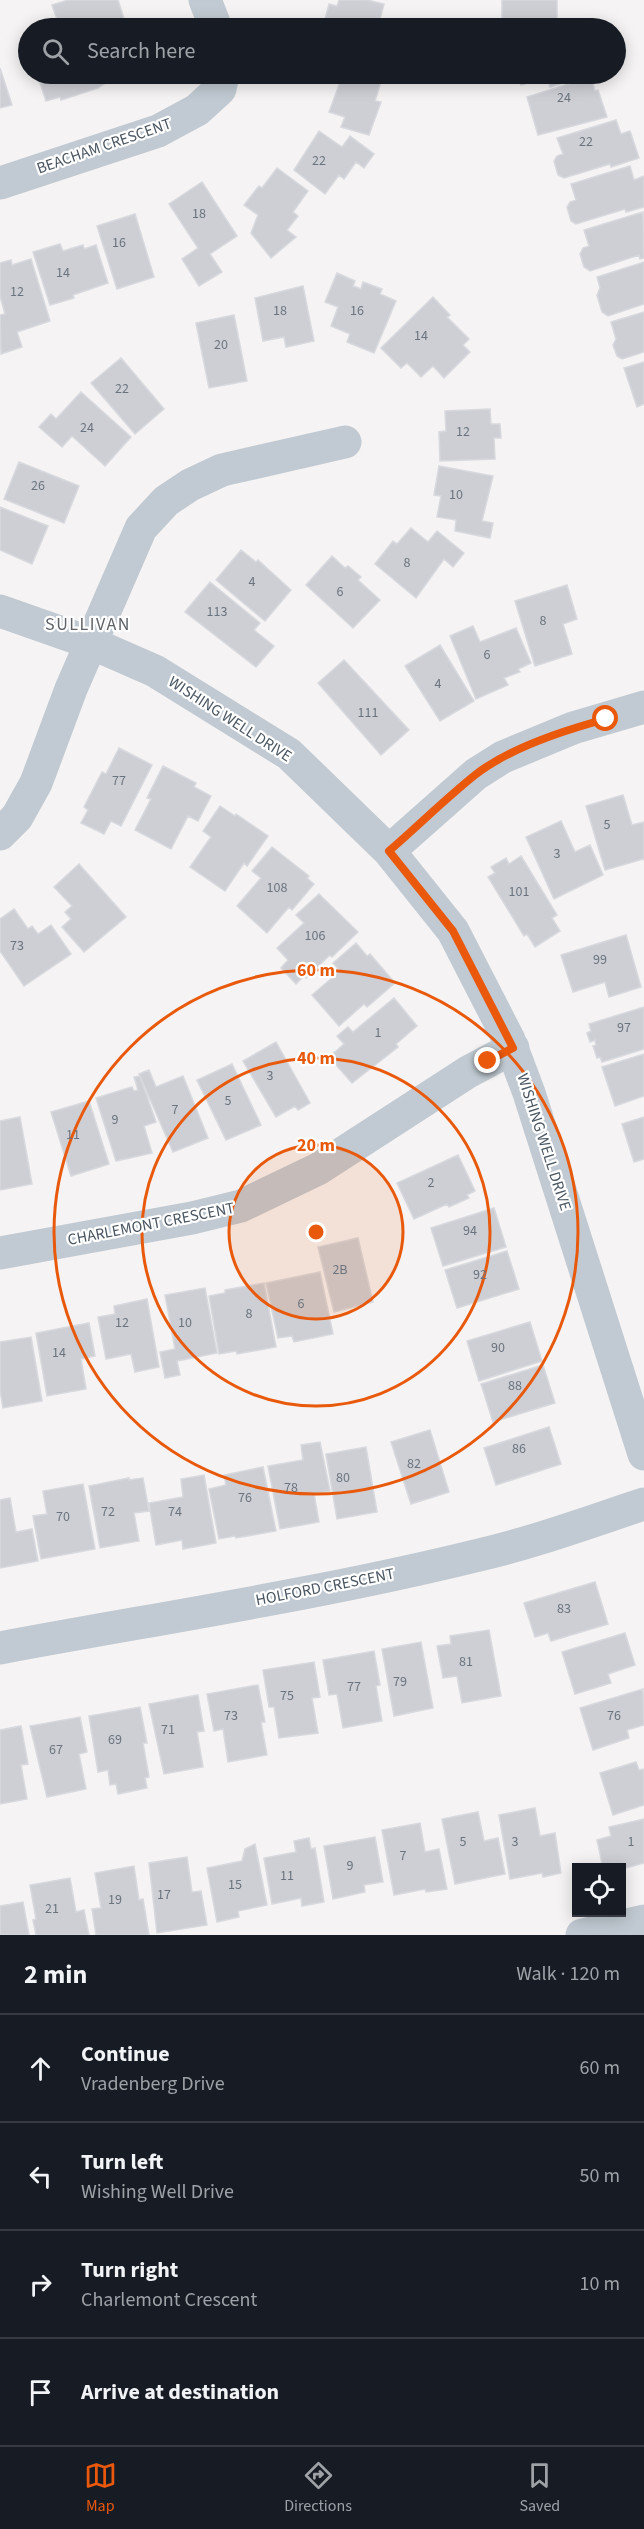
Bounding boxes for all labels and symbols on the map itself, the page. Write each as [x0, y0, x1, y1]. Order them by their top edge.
house number: 24 [557, 88, 571, 108]
street label: BEACHAM CRESCENT [34, 112, 175, 179]
house number: 22 [579, 132, 593, 152]
house number: 22 [312, 151, 326, 171]
house number: 18 [192, 204, 206, 224]
house number: 16 [112, 233, 126, 253]
house number: 14 [56, 263, 70, 283]
house number: 12 [10, 282, 24, 302]
house number: 18 [273, 301, 287, 321]
house number: 16 [350, 301, 364, 321]
house number: 14 [414, 326, 428, 346]
house number: 20 [214, 335, 228, 355]
house number: 22 [115, 379, 129, 399]
house number: 24 [80, 418, 94, 438]
house number: 12 [456, 422, 470, 442]
house number: 26 [31, 476, 45, 496]
house number: 10 [449, 485, 463, 505]
house number: 8 [404, 553, 411, 573]
house number: 4 [249, 572, 256, 592]
house number: 6 [337, 582, 344, 602]
house number: 113 [207, 602, 227, 622]
house number: 8 [540, 611, 547, 631]
district label: SULLIVAN [45, 612, 131, 637]
house number: 6 [484, 645, 491, 665]
street label: WISHING WELL DRIVE [164, 671, 296, 767]
house number: 4 [435, 674, 442, 694]
house number: 111 [358, 703, 378, 723]
route start [592, 705, 618, 731]
house number: 77 [112, 771, 126, 791]
house number: 5 [604, 815, 611, 835]
house number: 3 [554, 844, 561, 864]
house number: 108 [267, 878, 287, 898]
house number: 101 [509, 882, 529, 902]
house number: 106 [305, 926, 325, 946]
house number: 73 [10, 936, 24, 956]
house number: 99 [593, 950, 607, 970]
text: 60 m [297, 958, 335, 983]
house number: 97 [617, 1018, 631, 1038]
house number: 1 [375, 1023, 382, 1043]
text: 40 m [297, 1046, 335, 1071]
route end [474, 1047, 500, 1073]
house number: 3 [267, 1066, 274, 1086]
street label: WISHING WELL DRIVE [511, 1071, 577, 1213]
house number: 5 [225, 1091, 232, 1111]
house number: 7 [172, 1100, 179, 1120]
house number: 9 [112, 1110, 119, 1130]
house number: 11 [66, 1125, 80, 1145]
text: 20 m [297, 1133, 335, 1158]
house number: 2 [428, 1173, 435, 1193]
street label: CHARLEMONT CRESCENT [66, 1197, 237, 1251]
house number: 94 [463, 1221, 477, 1241]
centre of rings [306, 1222, 326, 1242]
house number: 2B [332, 1260, 348, 1280]
house number: 92 [473, 1265, 487, 1285]
house number: 6 [298, 1294, 305, 1314]
house number: 8 [246, 1304, 253, 1324]
house number: 12 [115, 1313, 129, 1333]
house number: 10 [178, 1313, 192, 1333]
house number: 90 [491, 1338, 505, 1358]
house number: 14 [52, 1343, 66, 1363]
house number: 88 [508, 1376, 522, 1396]
house number: 86 [512, 1439, 526, 1459]
house number: 82 [407, 1454, 421, 1474]
house number: 80 [336, 1468, 350, 1488]
house number: 78 [284, 1478, 298, 1498]
house number: 76 [238, 1488, 252, 1508]
house number: 72 [101, 1502, 115, 1522]
house number: 74 [168, 1502, 182, 1522]
house number: 70 [56, 1507, 70, 1527]
street label: HOLFORD CRESCENT [254, 1563, 397, 1611]
house number: 83 [557, 1599, 571, 1619]
house number: 81 [459, 1652, 473, 1672]
house number: 79 [393, 1672, 407, 1692]
house number: 77 [347, 1677, 361, 1697]
house number: 75 [280, 1686, 294, 1706]
house number: 73 [224, 1706, 238, 1726]
house number: 76 [607, 1706, 621, 1726]
house number: 71 [161, 1720, 175, 1740]
house number: 69 [108, 1730, 122, 1750]
house number: 67 [49, 1740, 63, 1760]
house number: 5 [460, 1832, 467, 1852]
house number: 3 [512, 1832, 519, 1852]
house number: 1 [628, 1832, 635, 1852]
house number: 7 [400, 1846, 407, 1866]
house number: 9 [347, 1856, 354, 1876]
house number: 11 [280, 1866, 294, 1886]
house number: 15 [228, 1875, 242, 1895]
house number: 17 [157, 1885, 171, 1905]
house number: 19 [108, 1890, 122, 1910]
house number: 21 [45, 1899, 59, 1919]

